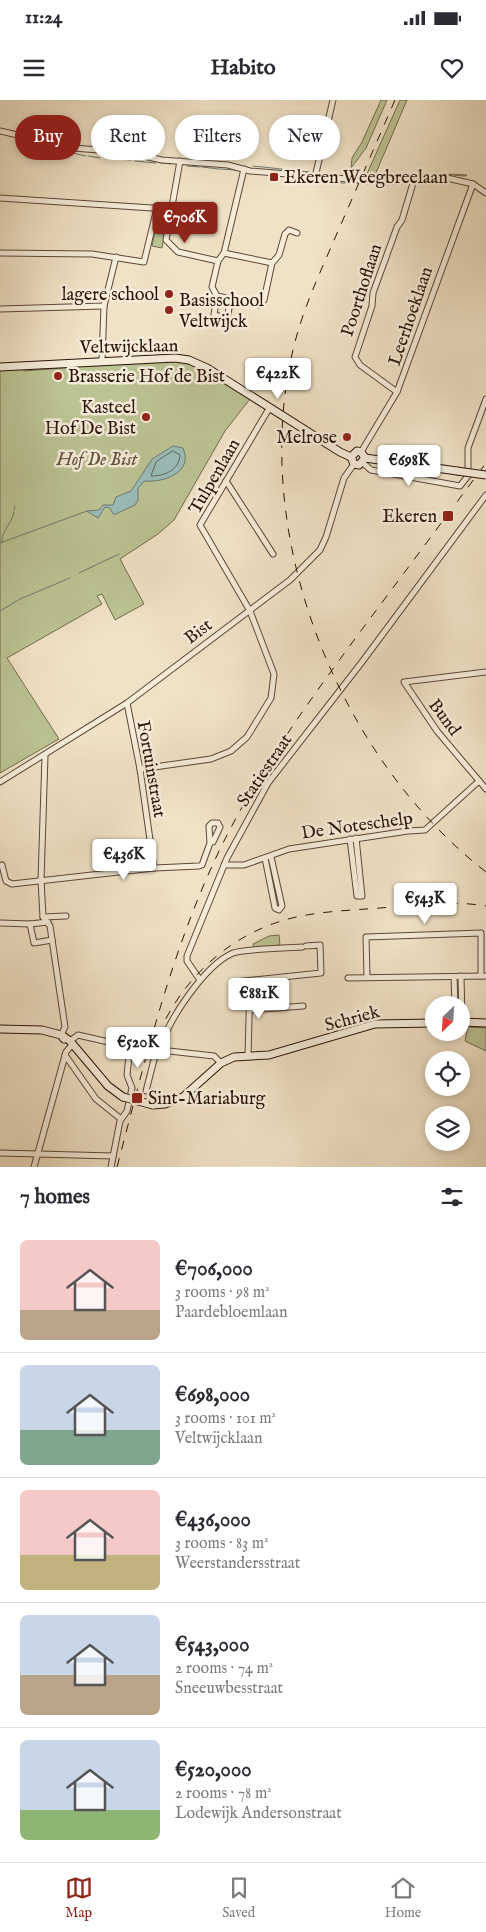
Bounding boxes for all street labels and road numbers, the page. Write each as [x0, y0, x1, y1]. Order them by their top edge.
street label: Poorthoflaan [337, 241, 388, 340]
street label: Leerhoeklaan [384, 264, 439, 369]
street label: Veltwijcklaan [79, 335, 179, 360]
street label: Tulpenlaan [184, 434, 246, 519]
street label: Bist [180, 614, 217, 650]
street label: Bund [422, 695, 465, 741]
street label: Fortuinstraat [131, 719, 170, 820]
street label: Statiestraat [232, 730, 298, 812]
street label: De Noteschelp [300, 807, 415, 846]
street label: Schriek [322, 1001, 383, 1038]

